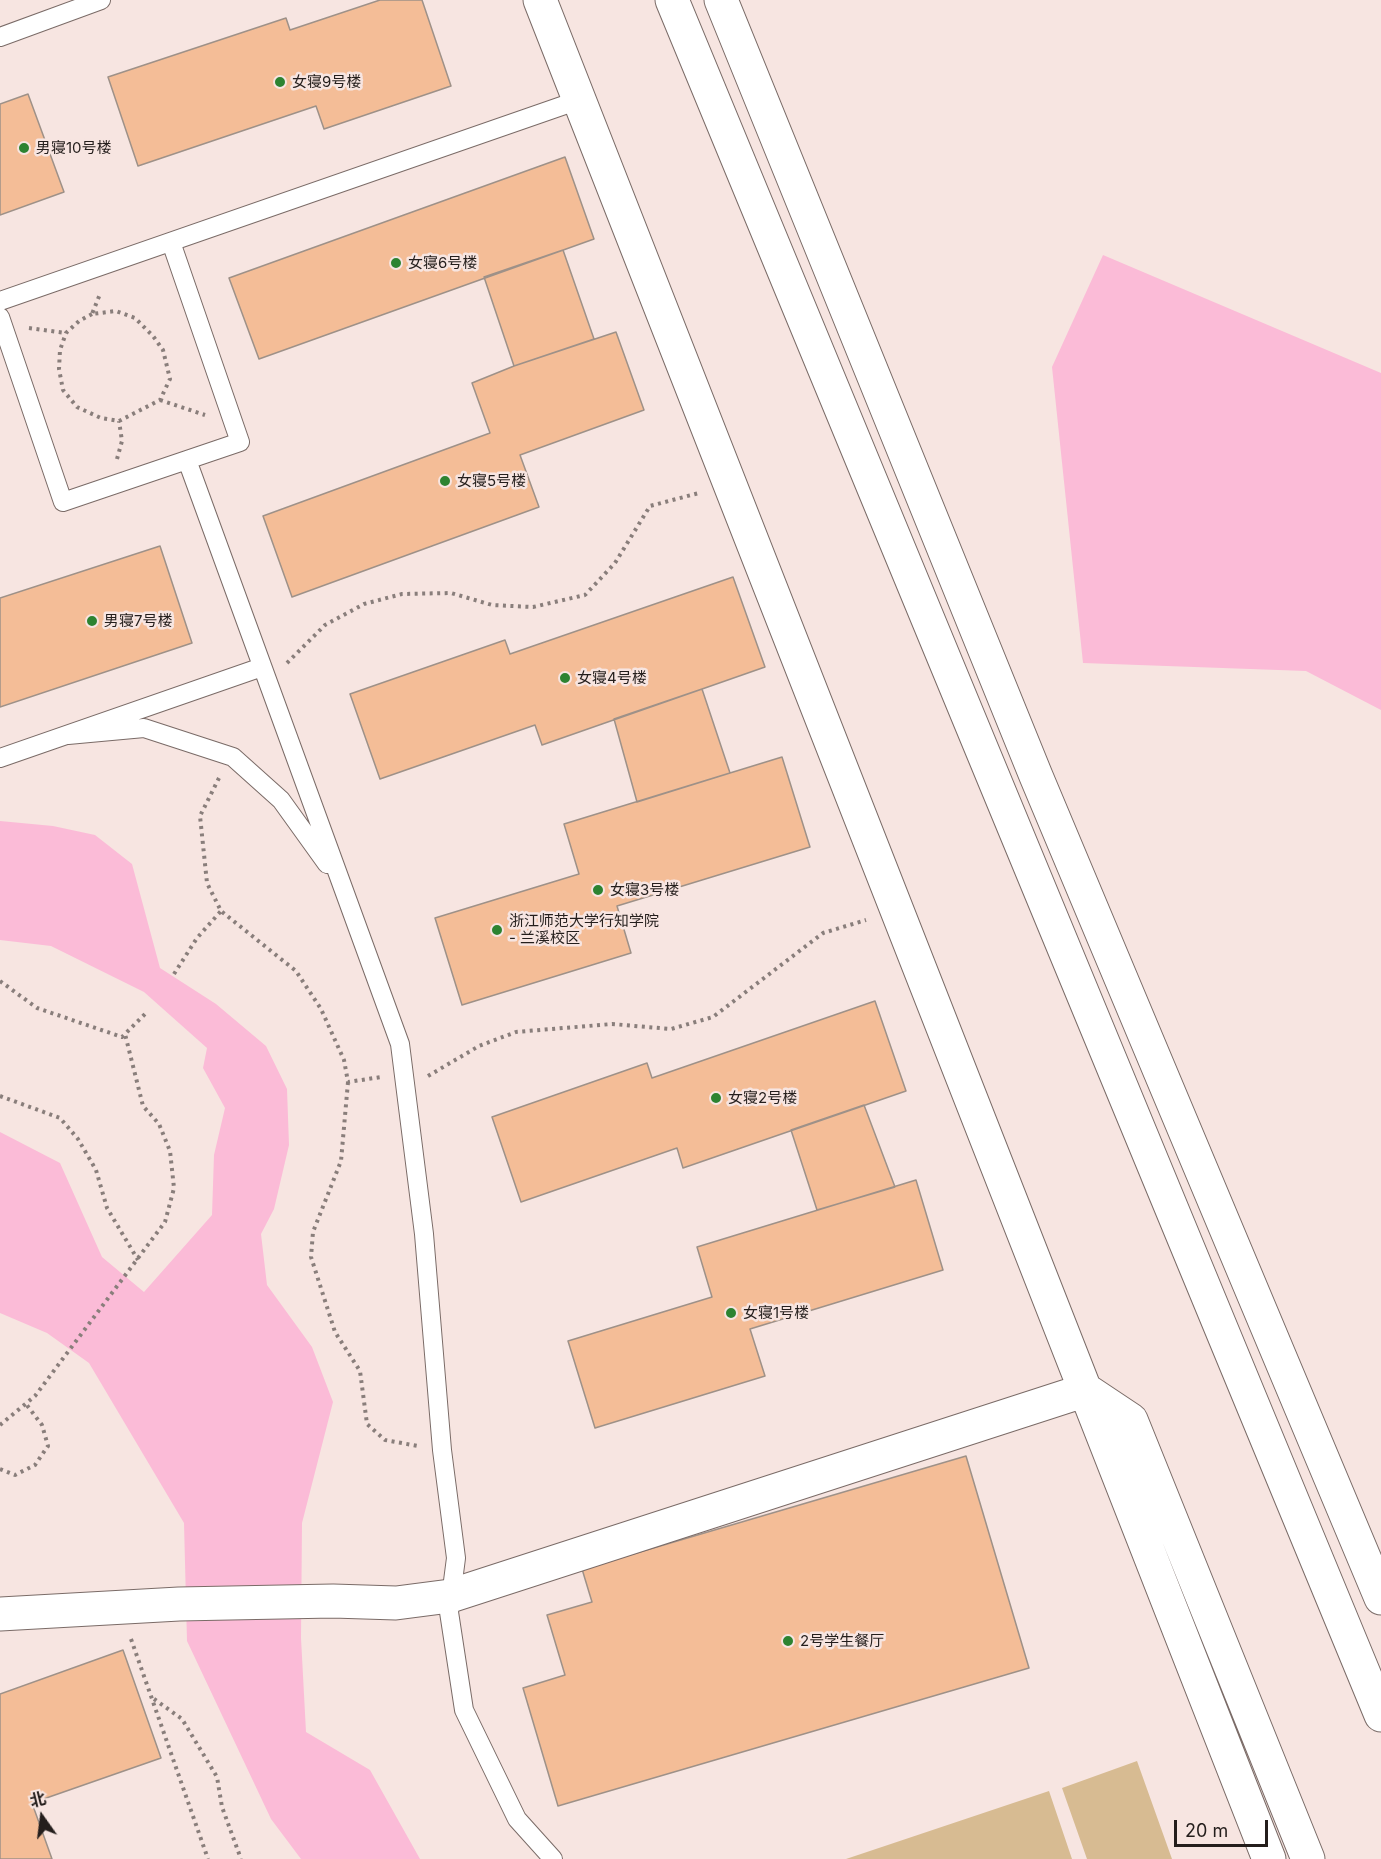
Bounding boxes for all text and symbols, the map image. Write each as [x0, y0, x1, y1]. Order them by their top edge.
place label: 女寝9号楼 [292, 73, 361, 91]
marker: 女寝9号楼 [273, 75, 287, 89]
place label: 男寝10号楼 [36, 139, 112, 157]
marker: 男寝10号楼 [17, 141, 31, 155]
place label: 女寝6号楼 [408, 254, 477, 272]
marker: 女寝6号楼 [389, 256, 403, 270]
place label: 女寝5号楼 [457, 472, 526, 490]
marker: 女寝5号楼 [438, 474, 452, 488]
place label: 男寝7号楼 [104, 612, 172, 630]
marker: 男寝7号楼 [85, 614, 99, 628]
place label: 女寝4号楼 [577, 669, 647, 687]
marker: 女寝4号楼 [558, 671, 572, 685]
place label: 女寝3号楼 [610, 881, 679, 899]
marker: 女寝3号楼 [591, 883, 605, 897]
place label: 浙江师范大学行知学院 - 兰溪校区 [509, 912, 659, 947]
marker: 浙江师范大学行知学院 - 兰溪校区 [490, 923, 504, 937]
place label: 女寝2号楼 [728, 1089, 797, 1107]
marker: 女寝2号楼 [709, 1091, 723, 1105]
place label: 女寝1号楼 [743, 1304, 809, 1322]
marker: 女寝1号楼 [724, 1306, 738, 1320]
place label: 2号学生餐厅 [800, 1632, 884, 1650]
marker: 2号学生餐厅 [781, 1634, 795, 1648]
north arrow [12, 1787, 72, 1847]
text: 北 [27, 1788, 48, 1811]
scale bar [1177, 1808, 1272, 1846]
text: 20 m [1185, 1820, 1228, 1841]

